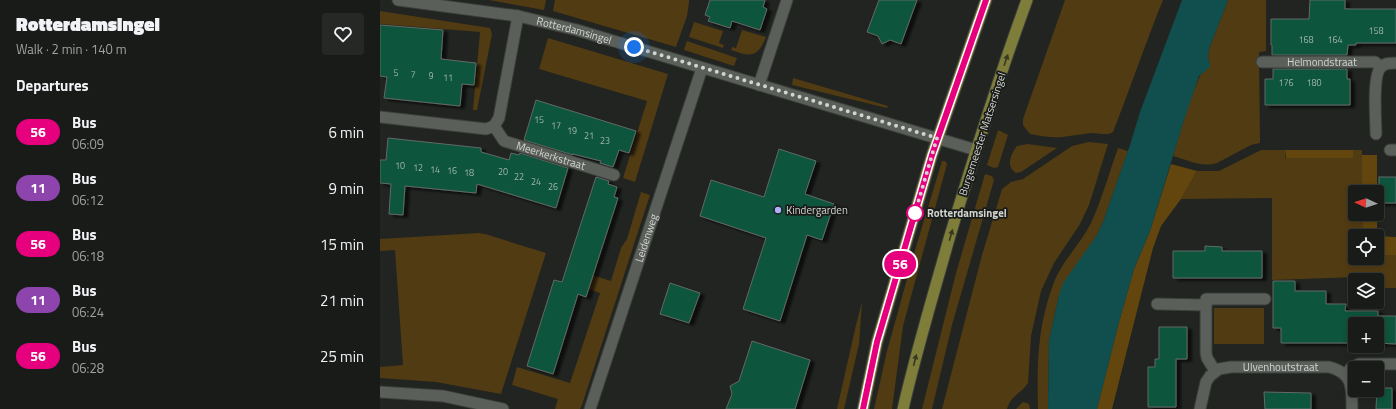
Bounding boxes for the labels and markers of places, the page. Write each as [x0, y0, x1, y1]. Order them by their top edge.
place label: Kindergarden [786, 202, 848, 218]
marker: Rotterdamsingel [906, 204, 924, 222]
marker: Kindergarden [773, 205, 783, 215]
place label: Rotterdamsingel [927, 205, 1007, 221]

